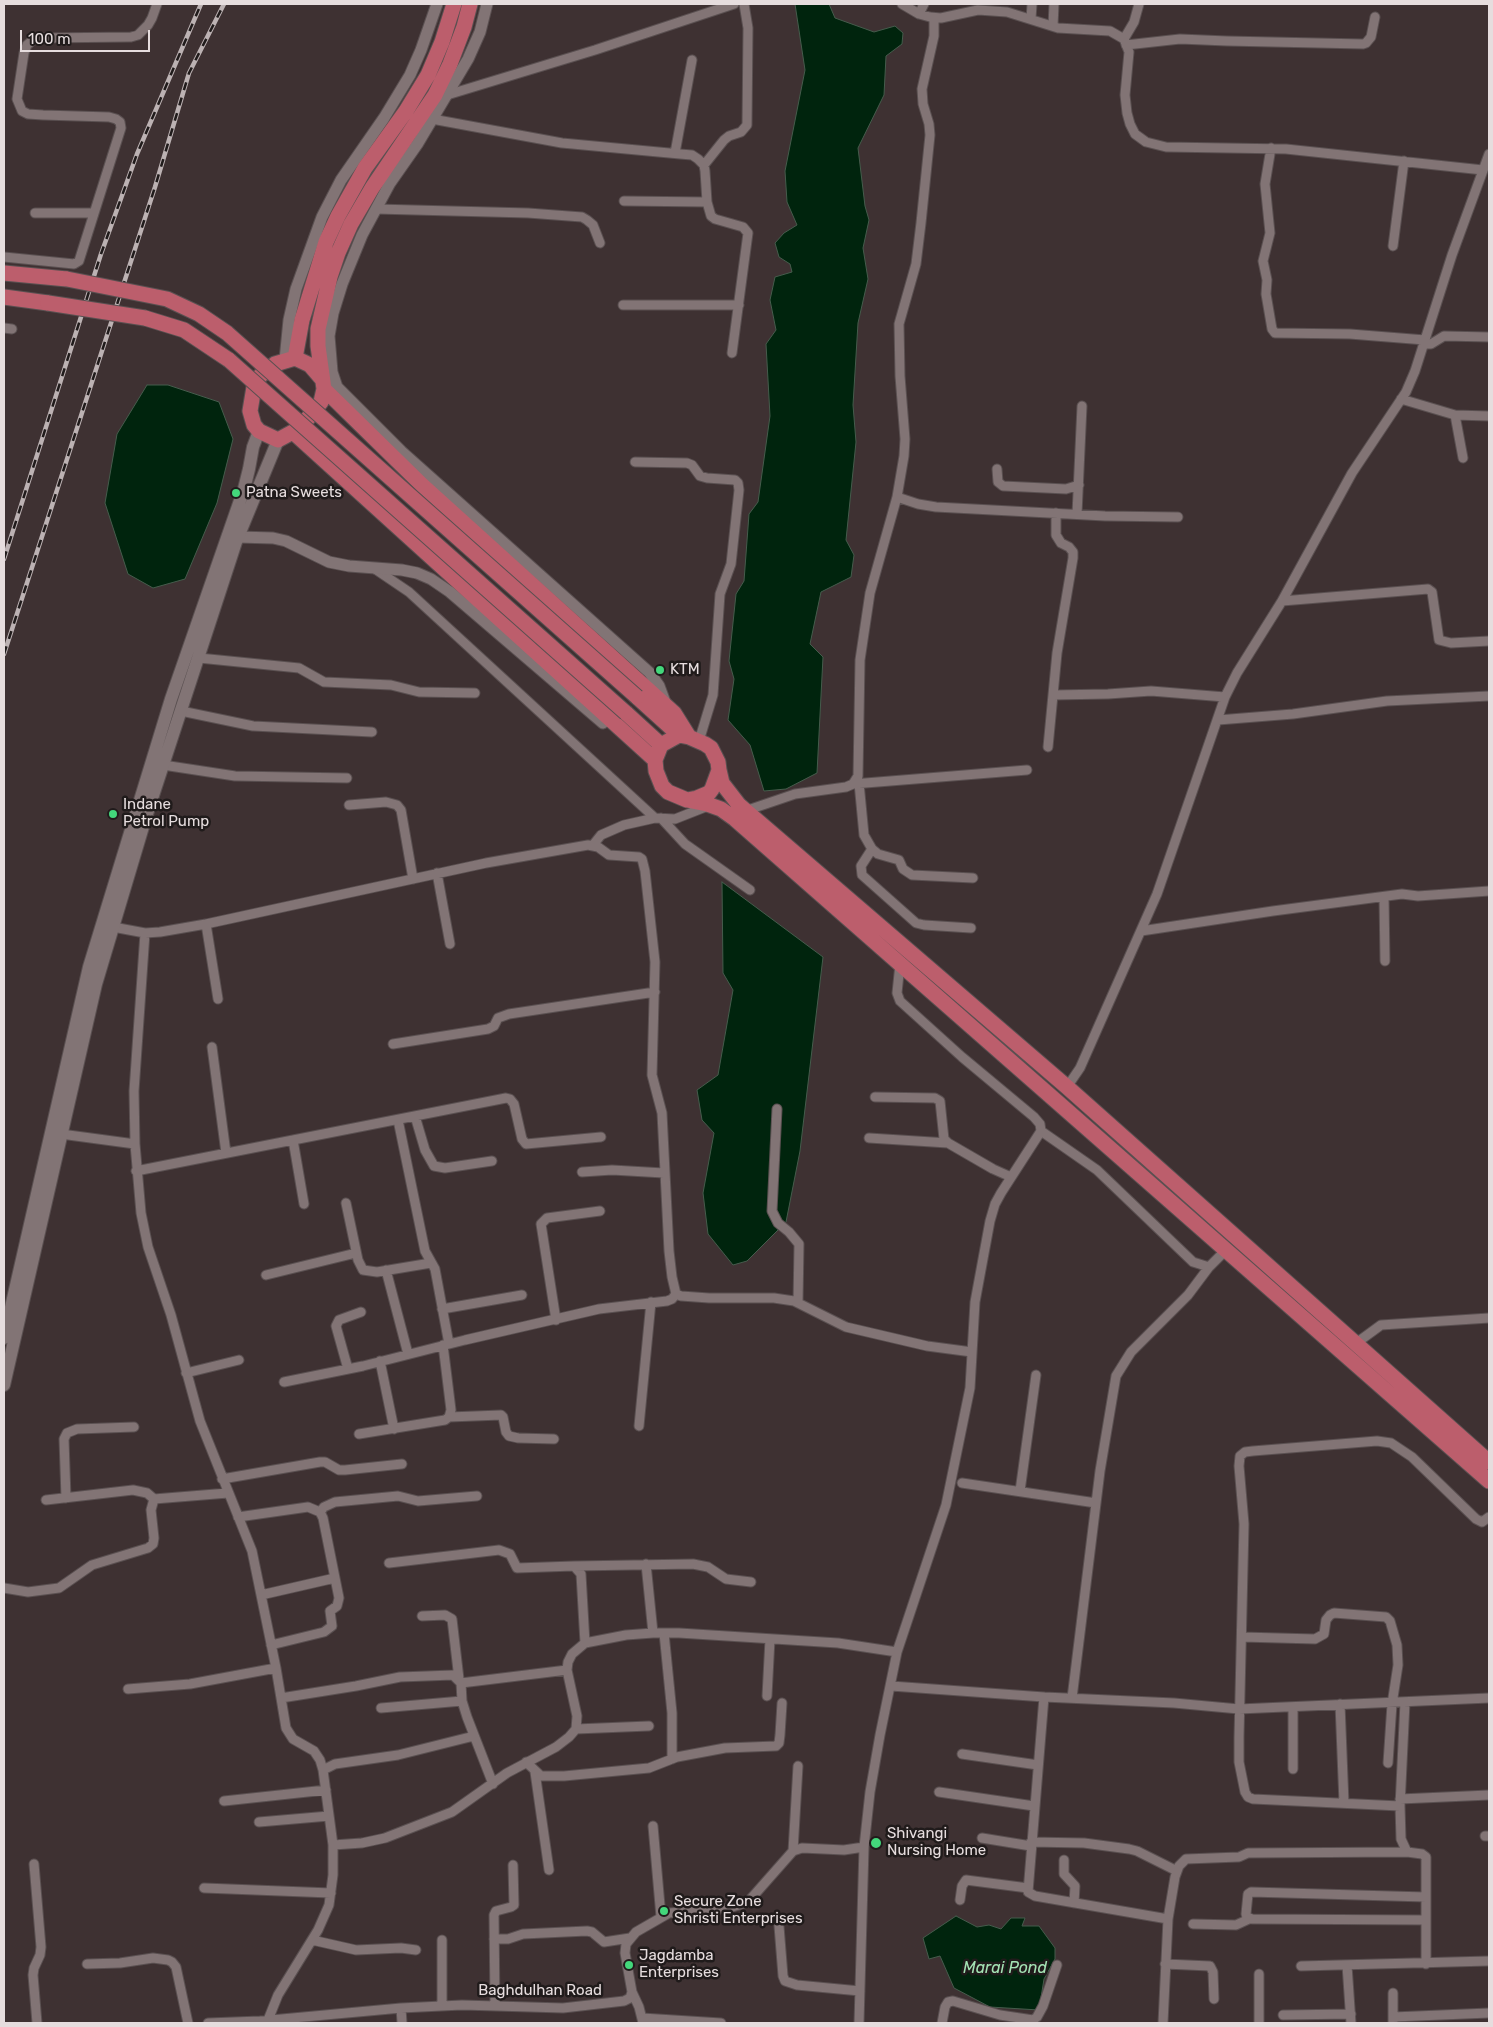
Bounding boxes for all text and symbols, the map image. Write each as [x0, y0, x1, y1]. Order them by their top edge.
scale bar [22, 20, 152, 52]
text: 100 m [28, 30, 70, 48]
place label: Patna Sweets [246, 484, 342, 502]
marker: Patna Sweets [230, 487, 242, 499]
place label: KTM [670, 661, 700, 679]
marker: KTM [654, 664, 666, 676]
place label: Indane Petrol Pump [123, 796, 209, 831]
marker: Indane Petrol Pump [107, 808, 119, 820]
place label: Shivangi Nursing Home [887, 1825, 986, 1860]
marker: Shivangi Nursing Home [869, 1836, 883, 1850]
place label: Secure Zone Shristi Enterprises [674, 1893, 803, 1928]
marker: Secure Zone Shristi Enterprises [658, 1905, 670, 1917]
place label: Jagdamba Enterprises [639, 1947, 719, 1982]
water label: Marai Pond [963, 1958, 1047, 1978]
marker: Jagdamba Enterprises [623, 1959, 635, 1971]
street label: Baghdulhan Road [478, 1982, 602, 2000]

